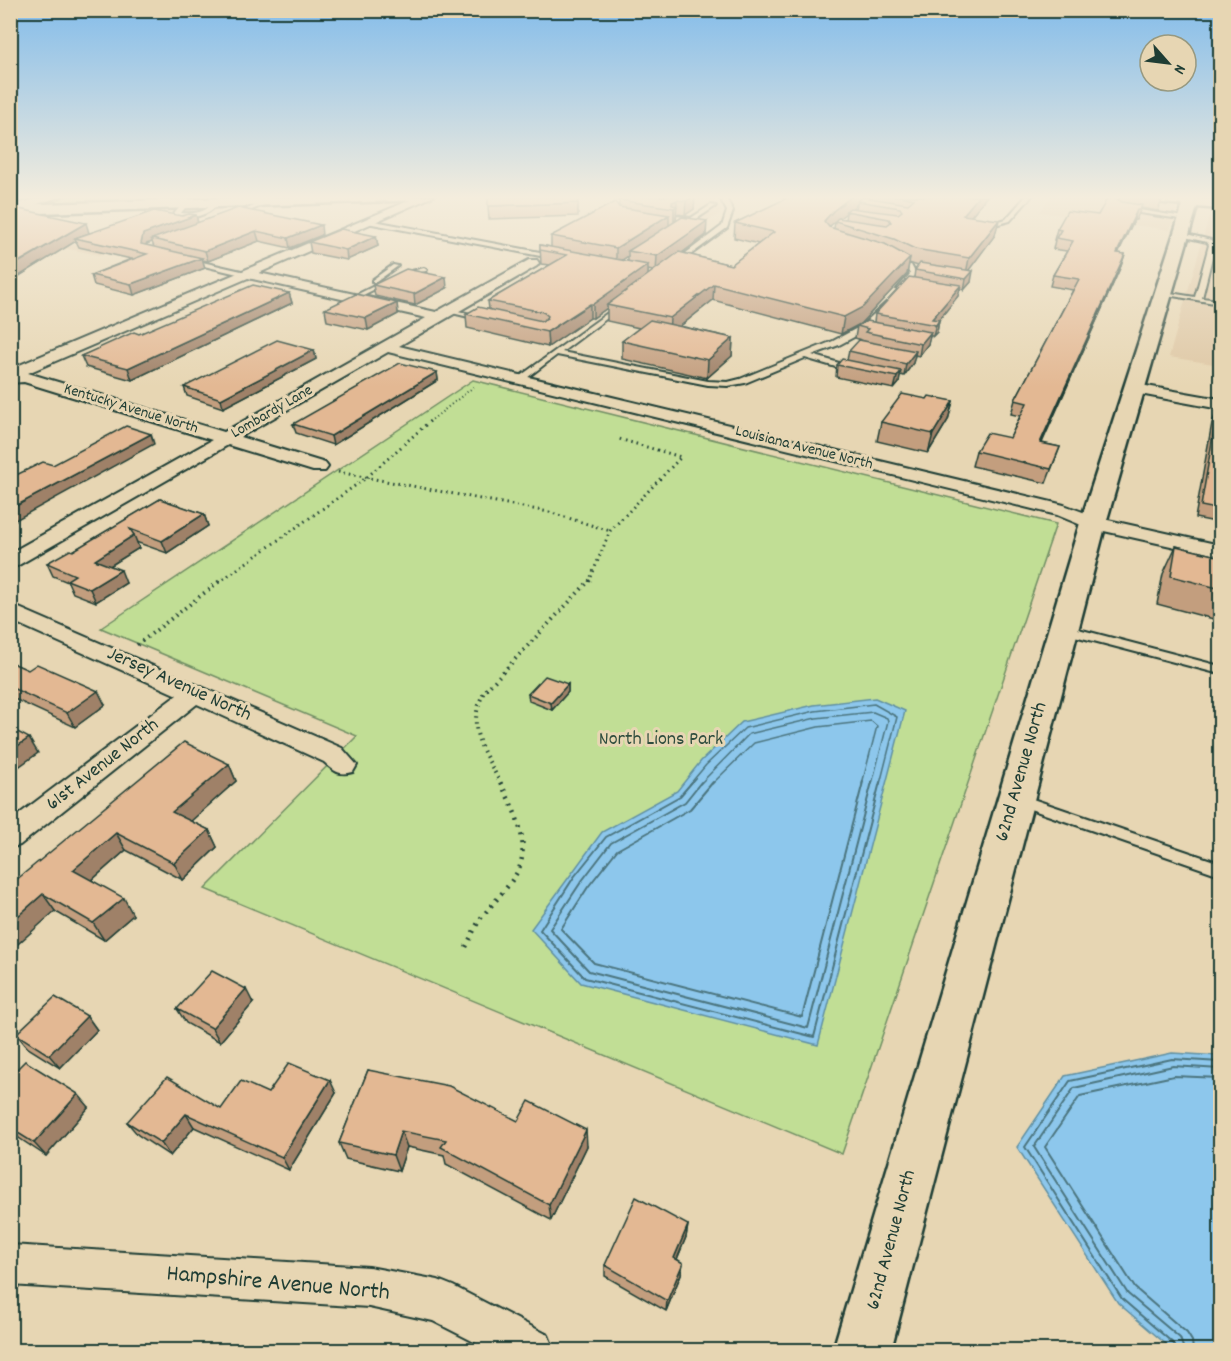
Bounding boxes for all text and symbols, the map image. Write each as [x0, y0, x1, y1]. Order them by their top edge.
north arrow [1138, 33, 1198, 93]
text: N [1167, 60, 1191, 78]
street label: Kentucky Avenue North [61, 378, 201, 440]
street label: Lombardy Lane [227, 379, 317, 445]
street label: Louisiana Avenue North [733, 420, 875, 476]
street label: Jersey Avenue North [102, 641, 256, 729]
street label: 62nd Avenue North [989, 699, 1055, 845]
street label: 61st Avenue North [41, 712, 165, 818]
park label: North Lions Park [599, 726, 723, 754]
street label: 62nd Avenue North [860, 1167, 924, 1313]
street label: Hampshire Avenue North [165, 1257, 391, 1311]

